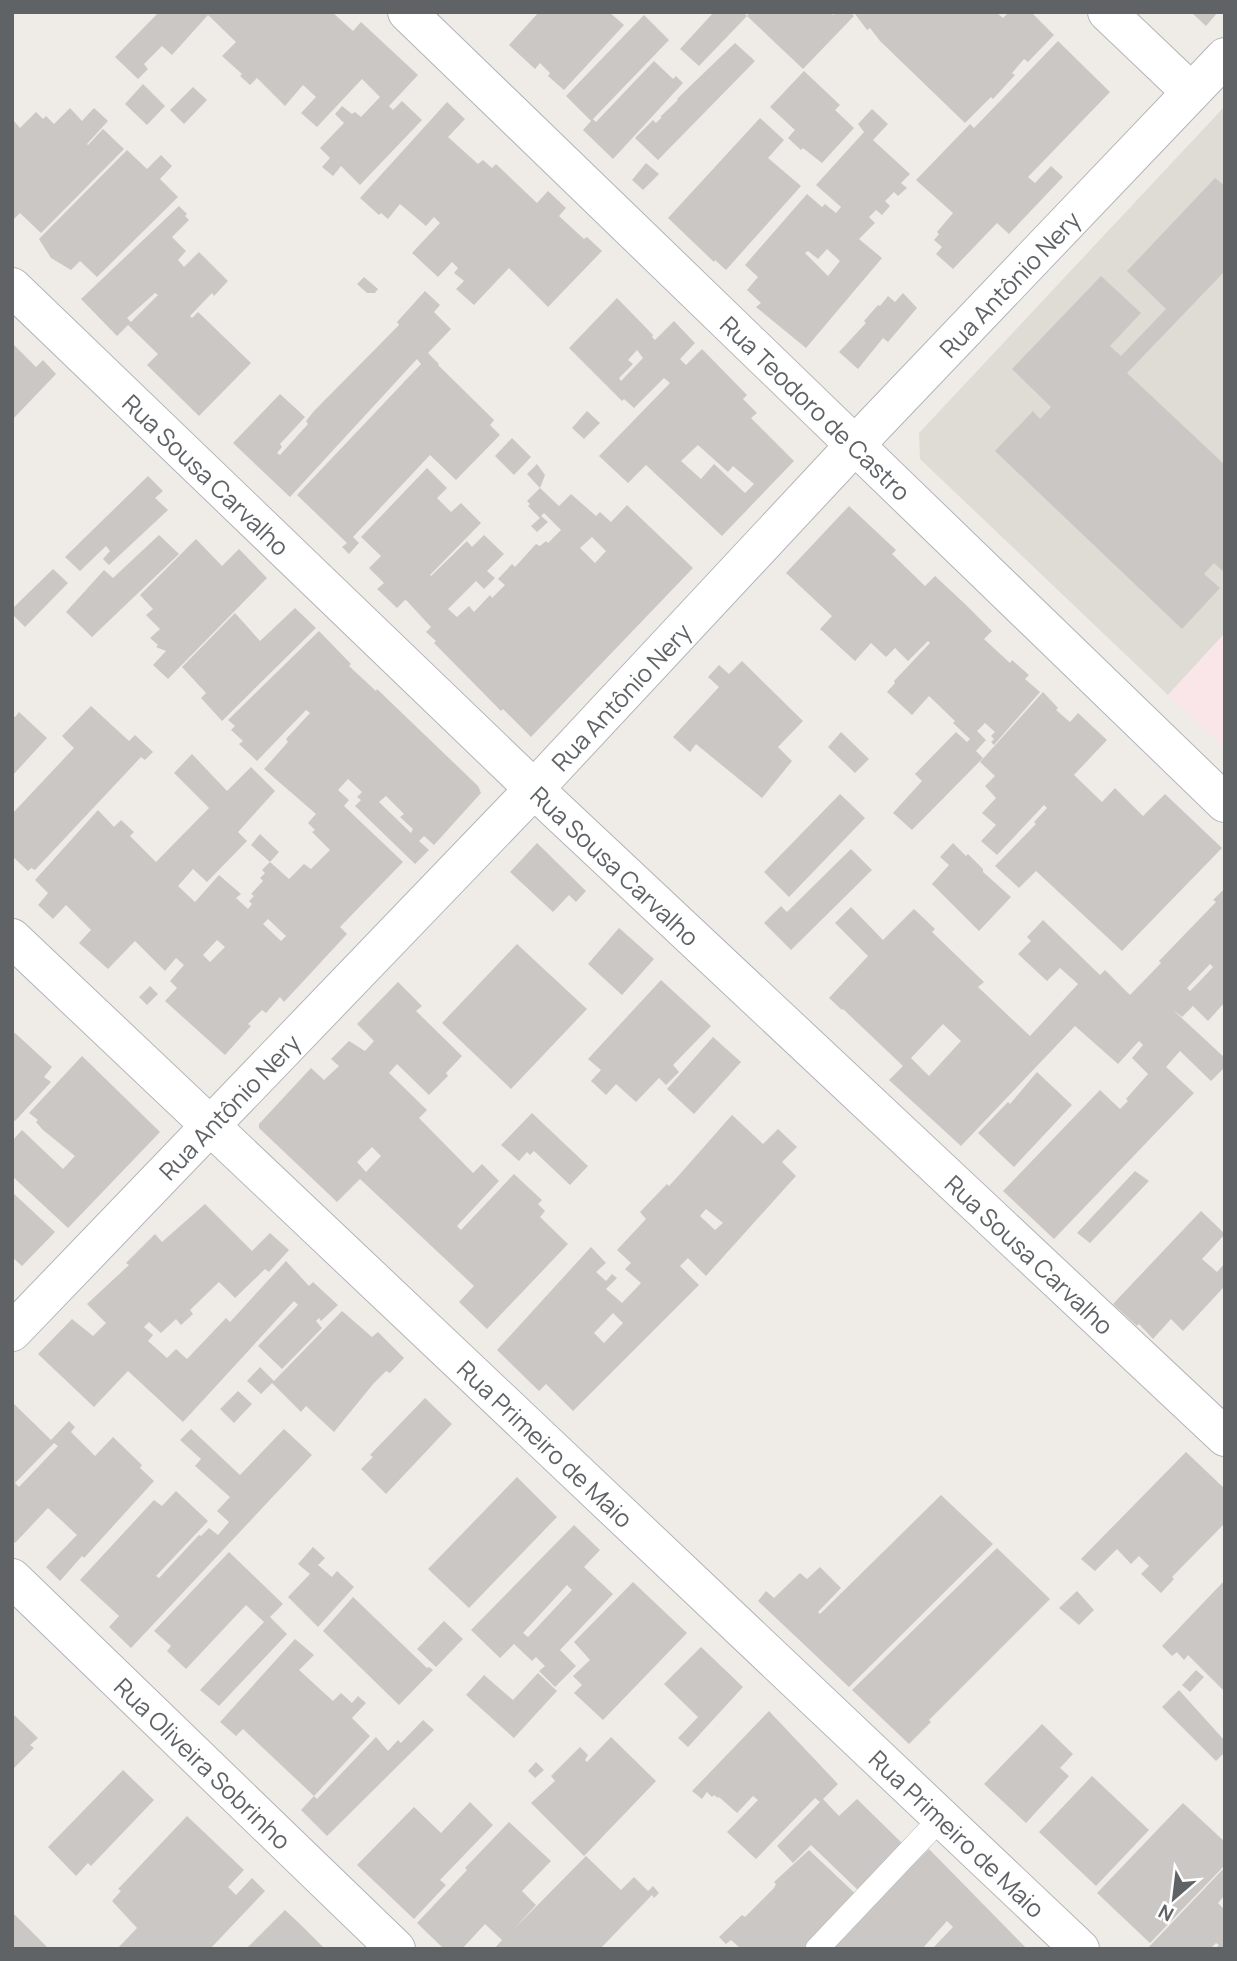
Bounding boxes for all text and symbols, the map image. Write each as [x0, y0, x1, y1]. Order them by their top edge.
street label: Rua Antônio Nery [931, 203, 1087, 364]
street label: Rua Teodoro de Castro [714, 308, 918, 507]
street label: Rua Sousa Carvalho [116, 386, 297, 562]
street label: Rua Antônio Nery [543, 615, 698, 777]
street label: Rua Sousa Carvalho [524, 778, 707, 953]
street label: Rua Antônio Nery [151, 1026, 307, 1187]
street label: Rua Sousa Carvalho [938, 1167, 1121, 1341]
street label: Rua Primeiro de Maio [451, 1352, 641, 1534]
street label: Rua Oliveira Sobrinho [108, 1670, 299, 1856]
street label: Rua Primeiro de Maio [863, 1742, 1052, 1924]
north arrow [1139, 1863, 1209, 1933]
text: N [1154, 1898, 1178, 1928]

